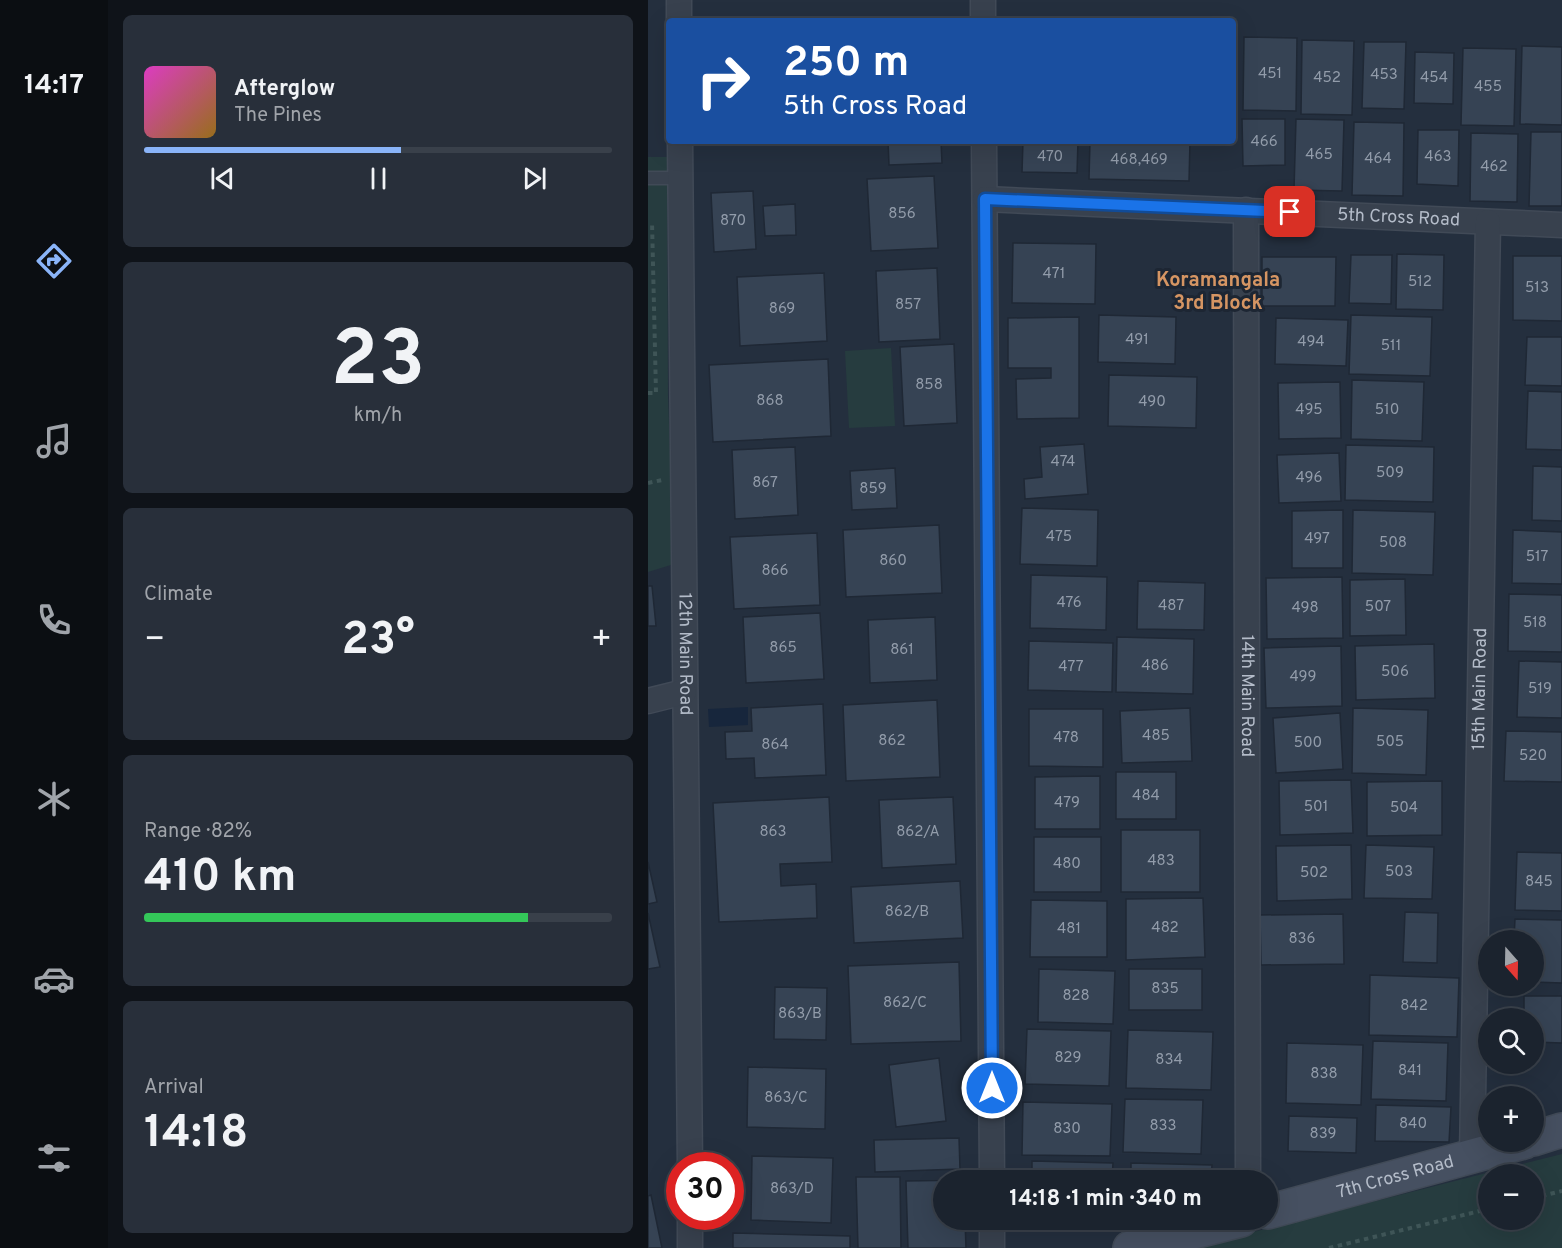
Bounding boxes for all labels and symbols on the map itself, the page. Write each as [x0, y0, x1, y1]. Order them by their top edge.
house number: 451 [1258, 65, 1282, 84]
house number: 453 [1370, 66, 1398, 85]
house number: 452 [1313, 69, 1341, 88]
house number: 454 [1420, 69, 1448, 88]
house number: 455 [1474, 78, 1502, 97]
house number: 466 [1250, 133, 1278, 152]
house number: 465 [1305, 146, 1333, 165]
house number: 470 [1037, 148, 1063, 167]
house number: 463 [1424, 148, 1452, 167]
house number: 464 [1364, 150, 1392, 169]
house number: 468,469 [1110, 151, 1168, 170]
house number: 462 [1480, 158, 1508, 177]
pin [1264, 186, 1315, 237]
street label: 5th Cross Road [1337, 203, 1461, 232]
house number: 856 [888, 205, 916, 224]
house number: 870 [720, 212, 746, 231]
house number: 471 [1043, 265, 1065, 284]
district label: Koramangala 3rd Block [1156, 268, 1280, 317]
house number: 512 [1408, 273, 1432, 292]
house number: 513 [1525, 279, 1549, 298]
house number: 857 [895, 296, 921, 315]
house number: 869 [769, 300, 795, 319]
house number: 491 [1125, 331, 1149, 350]
house number: 494 [1297, 333, 1325, 352]
house number: 511 [1381, 337, 1401, 356]
house number: 858 [915, 376, 943, 395]
house number: 868 [756, 392, 784, 411]
house number: 490 [1138, 393, 1166, 412]
house number: 495 [1295, 401, 1323, 420]
house number: 510 [1375, 401, 1399, 420]
house number: 474 [1051, 453, 1075, 472]
house number: 509 [1376, 464, 1404, 483]
house number: 496 [1296, 469, 1323, 488]
house number: 867 [752, 474, 778, 493]
house number: 859 [859, 480, 887, 499]
house number: 475 [1046, 528, 1072, 547]
house number: 497 [1304, 530, 1330, 549]
house number: 508 [1379, 534, 1407, 553]
house number: 517 [1526, 548, 1549, 567]
house number: 860 [879, 552, 907, 571]
house number: 866 [761, 562, 789, 581]
street label: 12th Main Road [673, 593, 697, 715]
house number: 476 [1056, 594, 1082, 613]
house number: 487 [1158, 597, 1184, 616]
house number: 507 [1365, 598, 1391, 617]
house number: 498 [1291, 599, 1319, 618]
house number: 518 [1523, 614, 1547, 633]
street label: 15th Main Road [1467, 627, 1493, 751]
street label: 14th Main Road [1235, 635, 1259, 757]
house number: 865 [769, 639, 797, 658]
house number: 861 [890, 641, 914, 660]
house number: 486 [1141, 657, 1169, 676]
house number: 477 [1058, 658, 1084, 677]
house number: 506 [1381, 663, 1409, 682]
house number: 499 [1290, 668, 1317, 687]
house number: 519 [1528, 680, 1552, 699]
house number: 485 [1142, 727, 1170, 746]
house number: 478 [1053, 729, 1079, 748]
house number: 862 [878, 732, 906, 751]
house number: 505 [1376, 733, 1404, 752]
house number: 500 [1294, 734, 1322, 753]
house number: 864 [761, 736, 789, 755]
house number: 520 [1519, 747, 1547, 766]
house number: 484 [1132, 787, 1160, 806]
house number: 479 [1054, 794, 1080, 813]
house number: 501 [1304, 798, 1328, 817]
house number: 504 [1390, 799, 1418, 818]
house number: 863 [759, 823, 787, 842]
house number: 862/A [896, 823, 940, 842]
house number: 483 [1147, 852, 1175, 871]
house number: 480 [1053, 855, 1081, 874]
house number: 503 [1385, 863, 1413, 882]
house number: 502 [1300, 864, 1328, 883]
house number: 845 [1525, 873, 1553, 892]
house number: 862/B [885, 903, 929, 922]
house number: 482 [1151, 919, 1179, 938]
house number: 481 [1057, 920, 1081, 939]
house number: 836 [1288, 930, 1316, 949]
north arrow [1478, 930, 1544, 996]
house number: 835 [1151, 980, 1179, 999]
house number: 828 [1062, 987, 1090, 1006]
house number: 862/C [883, 994, 927, 1013]
house number: 842 [1400, 997, 1428, 1016]
house number: 863/B [778, 1005, 822, 1024]
house number: 829 [1055, 1049, 1082, 1068]
house number: 834 [1155, 1051, 1183, 1070]
position arrow [960, 1056, 1024, 1120]
house number: 841 [1398, 1062, 1422, 1081]
house number: 838 [1310, 1065, 1338, 1084]
house number: 863/C [764, 1089, 808, 1108]
house number: 840 [1399, 1115, 1427, 1134]
house number: 833 [1149, 1117, 1177, 1136]
house number: 830 [1053, 1120, 1081, 1139]
house number: 839 [1310, 1125, 1336, 1144]
street label: 7th Cross Road [1334, 1150, 1457, 1204]
speed limit sign: 30 [666, 1152, 744, 1230]
house number: 863/D [770, 1180, 814, 1199]

